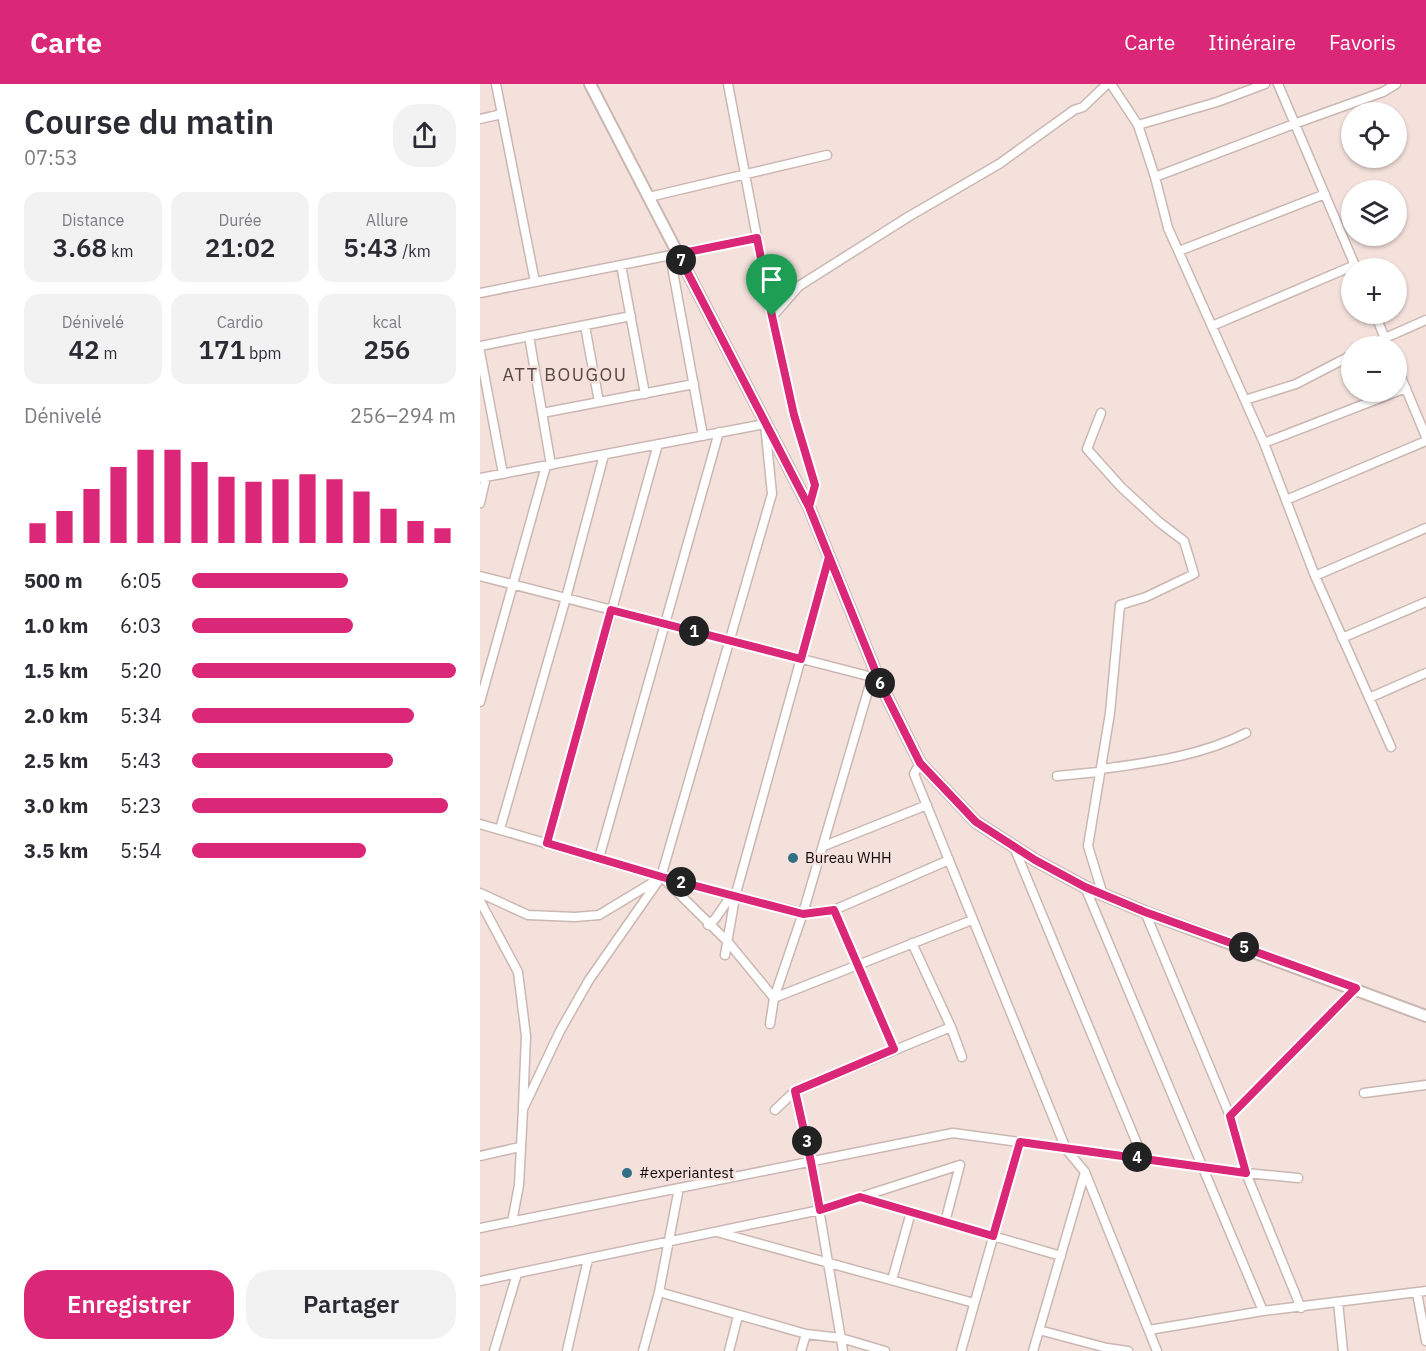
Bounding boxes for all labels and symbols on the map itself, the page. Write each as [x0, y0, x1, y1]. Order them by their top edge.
pin: 7 [666, 245, 696, 275]
pin [746, 254, 797, 316]
district label: ATT BOUGOU [503, 363, 627, 386]
pin: 1 [679, 616, 709, 646]
pin: 6 [865, 668, 895, 698]
place label: Bureau WHH [805, 848, 892, 867]
marker: Bureau WHH [786, 851, 800, 865]
pin: 2 [666, 867, 696, 897]
pin: 5 [1229, 932, 1259, 962]
pin: 3 [792, 1126, 822, 1156]
pin: 4 [1122, 1142, 1152, 1172]
place label: #experiantest [639, 1163, 734, 1182]
marker: #experiantest [620, 1166, 634, 1180]

